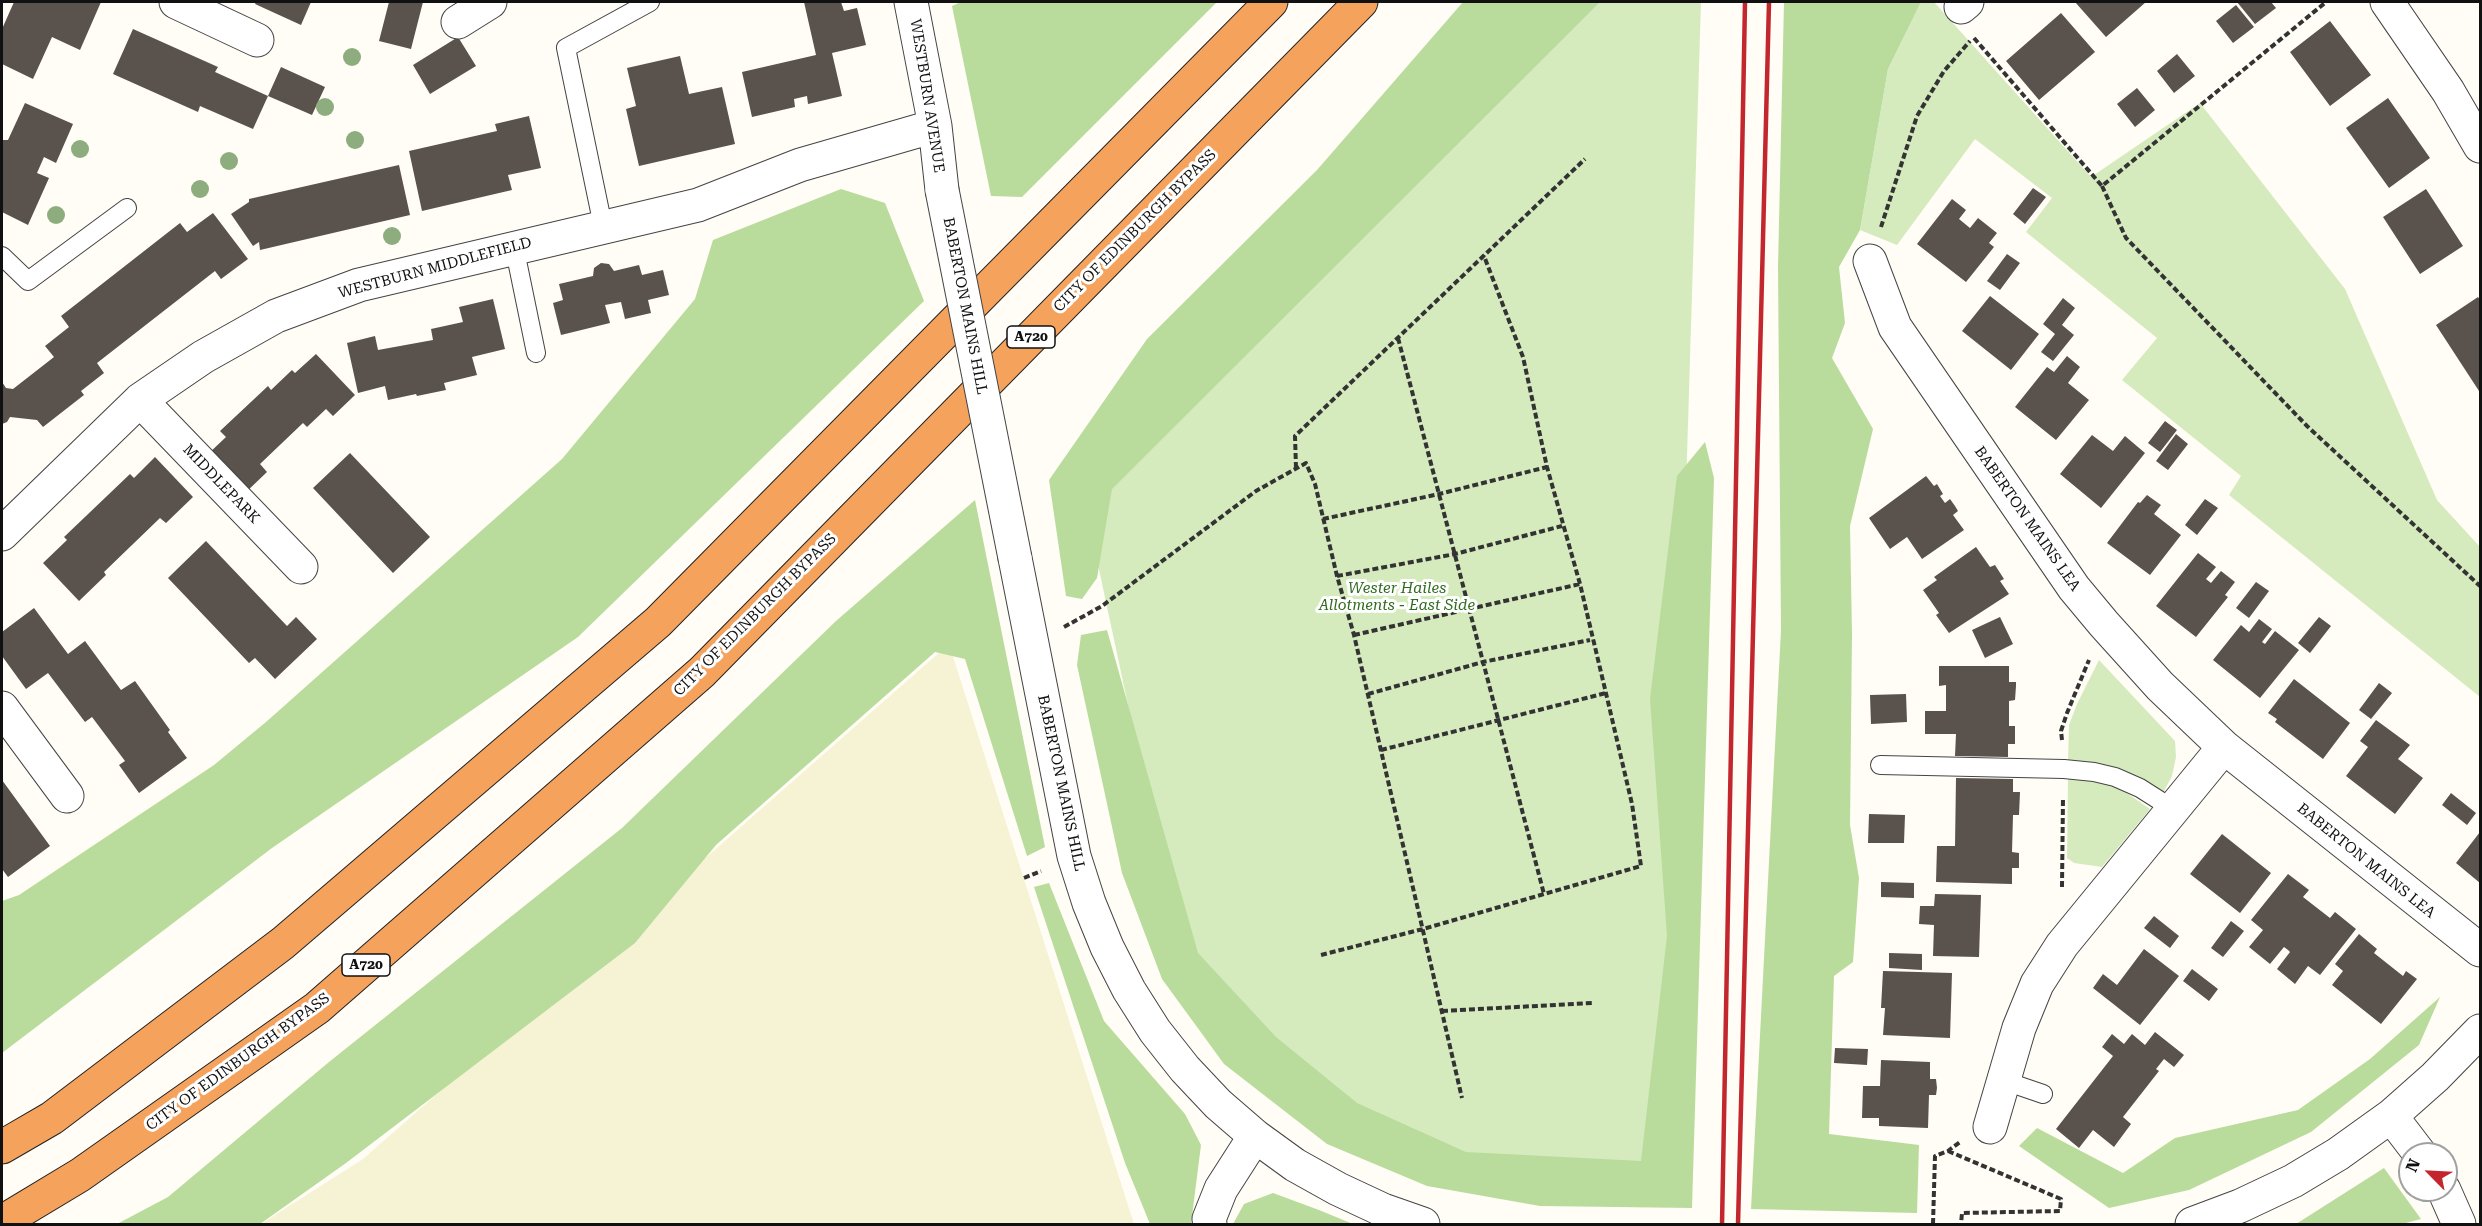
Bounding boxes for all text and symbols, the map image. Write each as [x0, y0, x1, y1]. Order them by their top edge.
street label: WESTBURN AVENUE [906, 18, 948, 174]
street label: CITY OF EDINBURGH BYPASS [1050, 146, 1220, 316]
street label: BABERTON MAINS HILL [939, 216, 991, 396]
street label: WESTBURN MIDDLEFIELD [336, 234, 534, 302]
road number: A720 [1007, 326, 1055, 348]
street label: MIDDLEPARK [179, 441, 263, 527]
street label: BABERTON MAINS LEA [1970, 443, 2084, 595]
street label: CITY OF EDINBURGH BYPASS [670, 530, 840, 700]
park label: Wester Hailes Allotments - East Side [1319, 580, 1475, 615]
street label: BABERTON MAINS HILL [1033, 693, 1089, 873]
street label: BABERTON MAINS LEA [2293, 800, 2439, 922]
road number: A720 [342, 954, 390, 976]
street label: CITY OF EDINBURGH BYPASS [143, 989, 333, 1135]
north arrow [2398, 1142, 2458, 1202]
text: N [2402, 1156, 2424, 1175]

